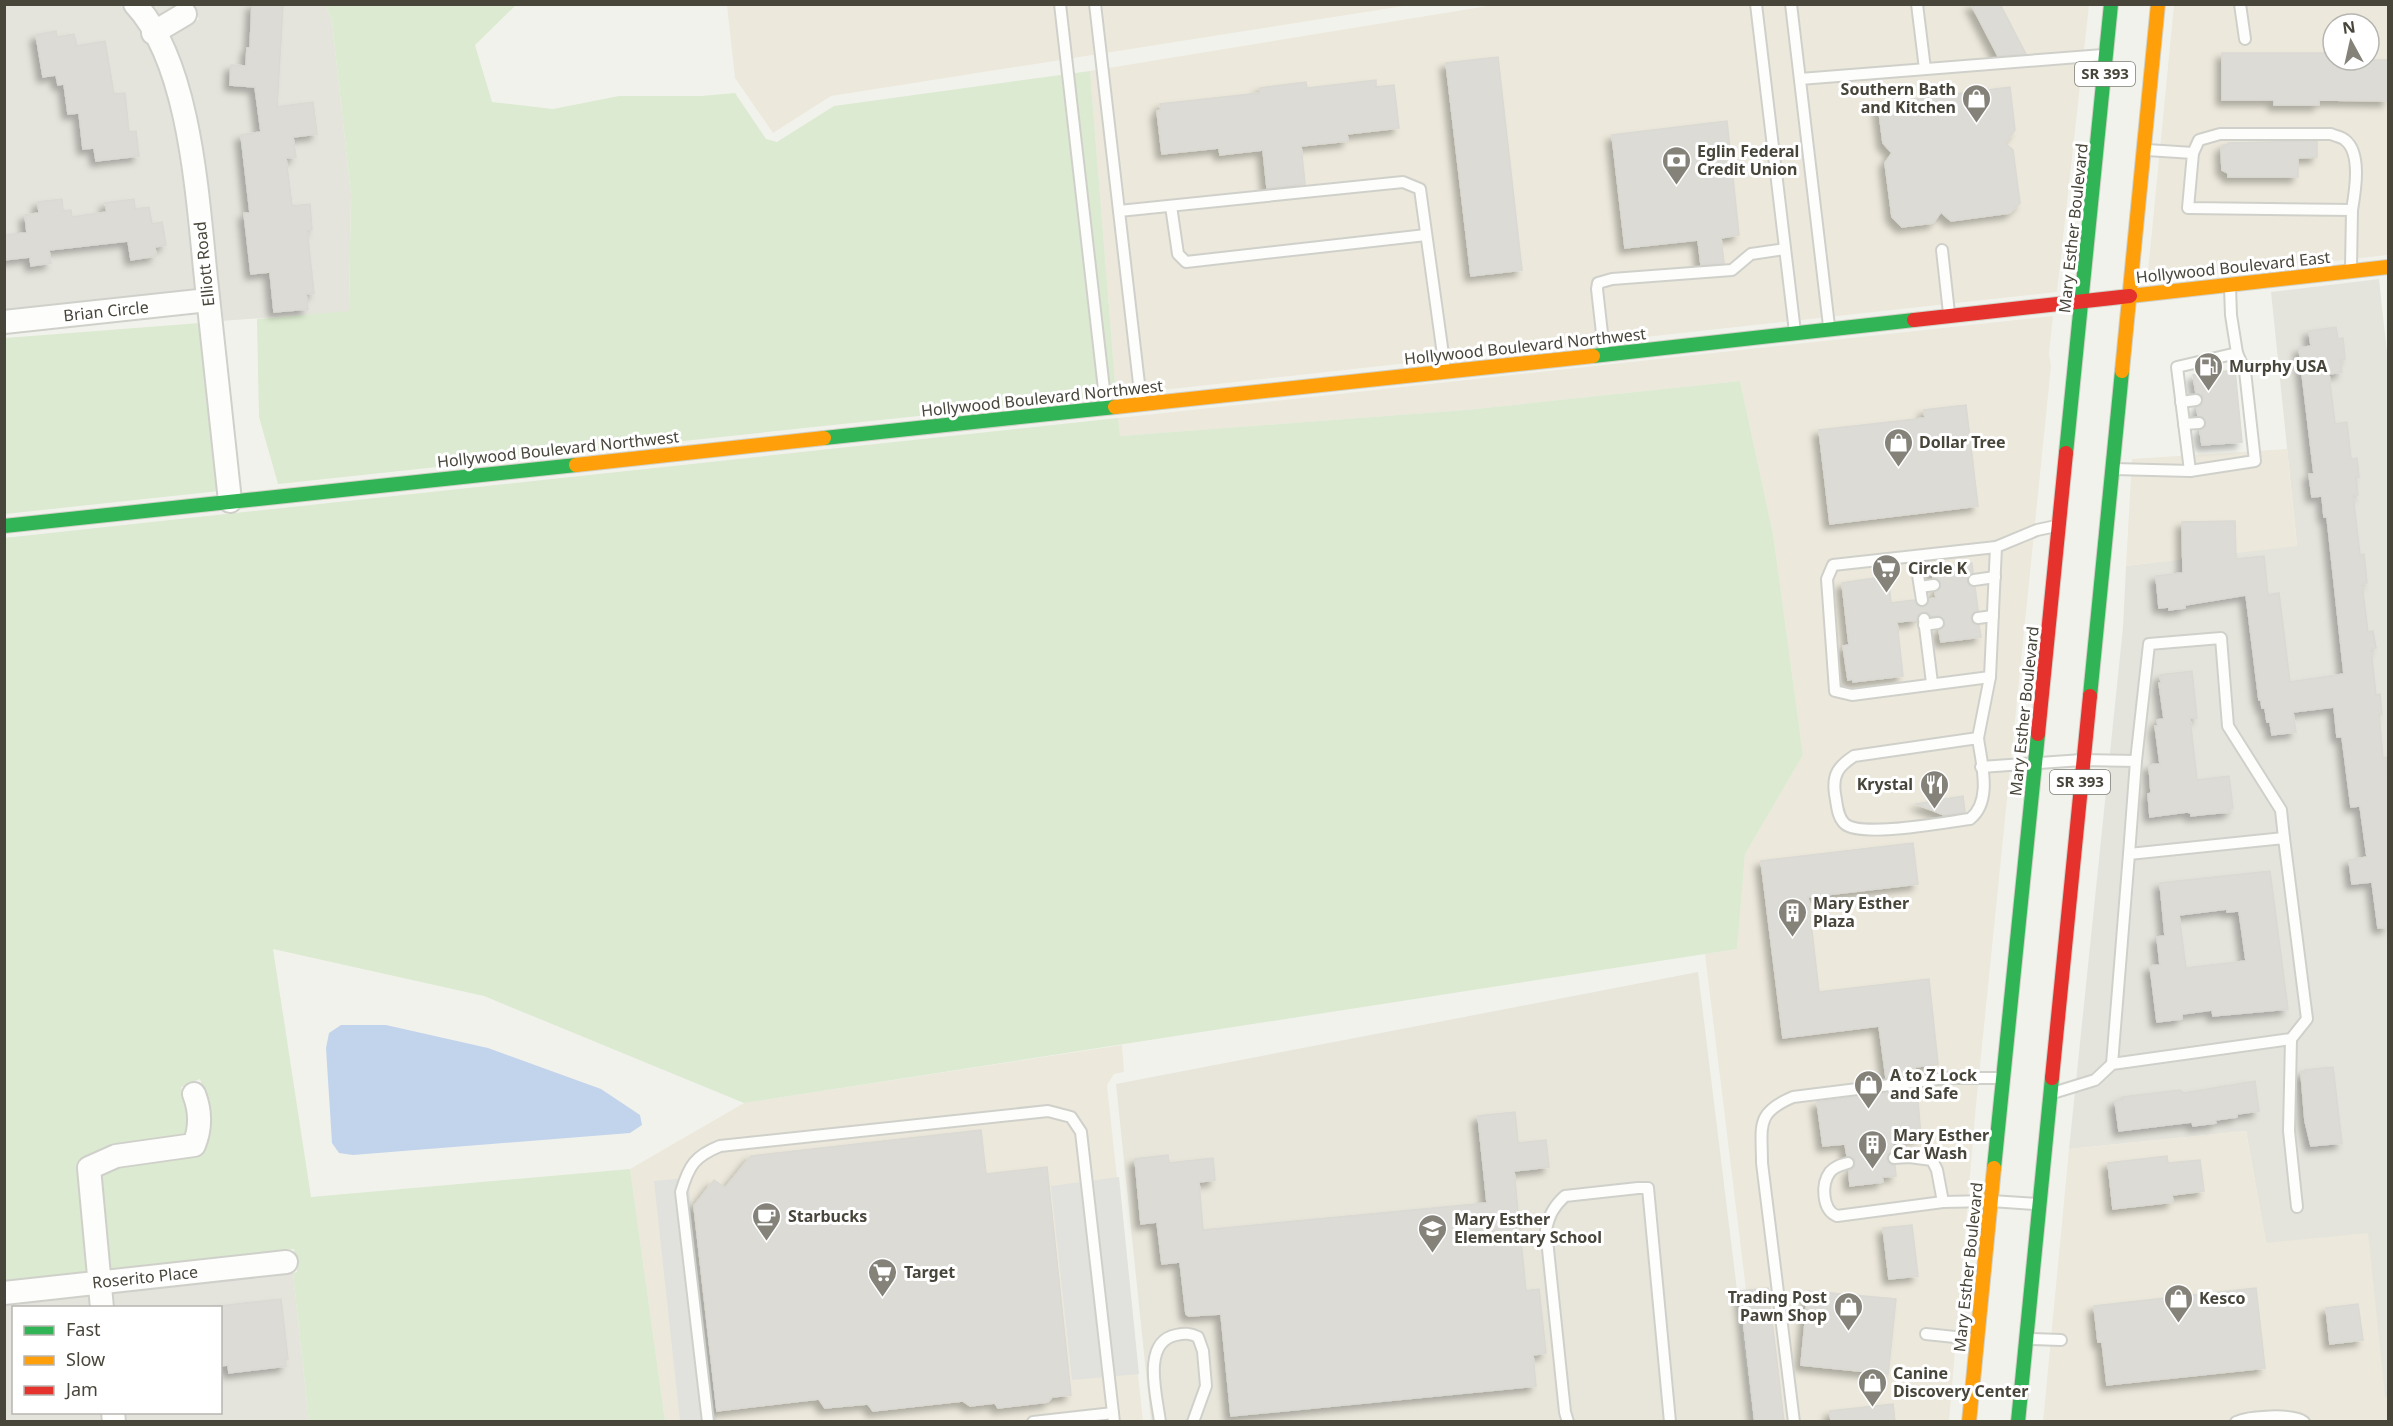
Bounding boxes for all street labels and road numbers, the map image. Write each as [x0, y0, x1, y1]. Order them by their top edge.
road number: SR 393 [2075, 62, 2135, 86]
street label: Mary Esther Boulevard [2053, 142, 2093, 314]
street label: Elliott Road [189, 221, 219, 307]
street label: Hollywood Boulevard East [2135, 246, 2332, 288]
street label: Brian Circle [62, 296, 150, 326]
street label: Hollywood Boulevard Northwest [1403, 322, 1647, 370]
street label: Hollywood Boulevard Northwest [920, 374, 1164, 422]
street label: Hollywood Boulevard Northwest [436, 425, 680, 473]
street label: Mary Esther Boulevard [2004, 625, 2044, 797]
road number: SR 393 [2050, 770, 2110, 794]
street label: Mary Esther Boulevard [1948, 1181, 1988, 1353]
street label: Roserito Place [91, 1261, 199, 1293]

